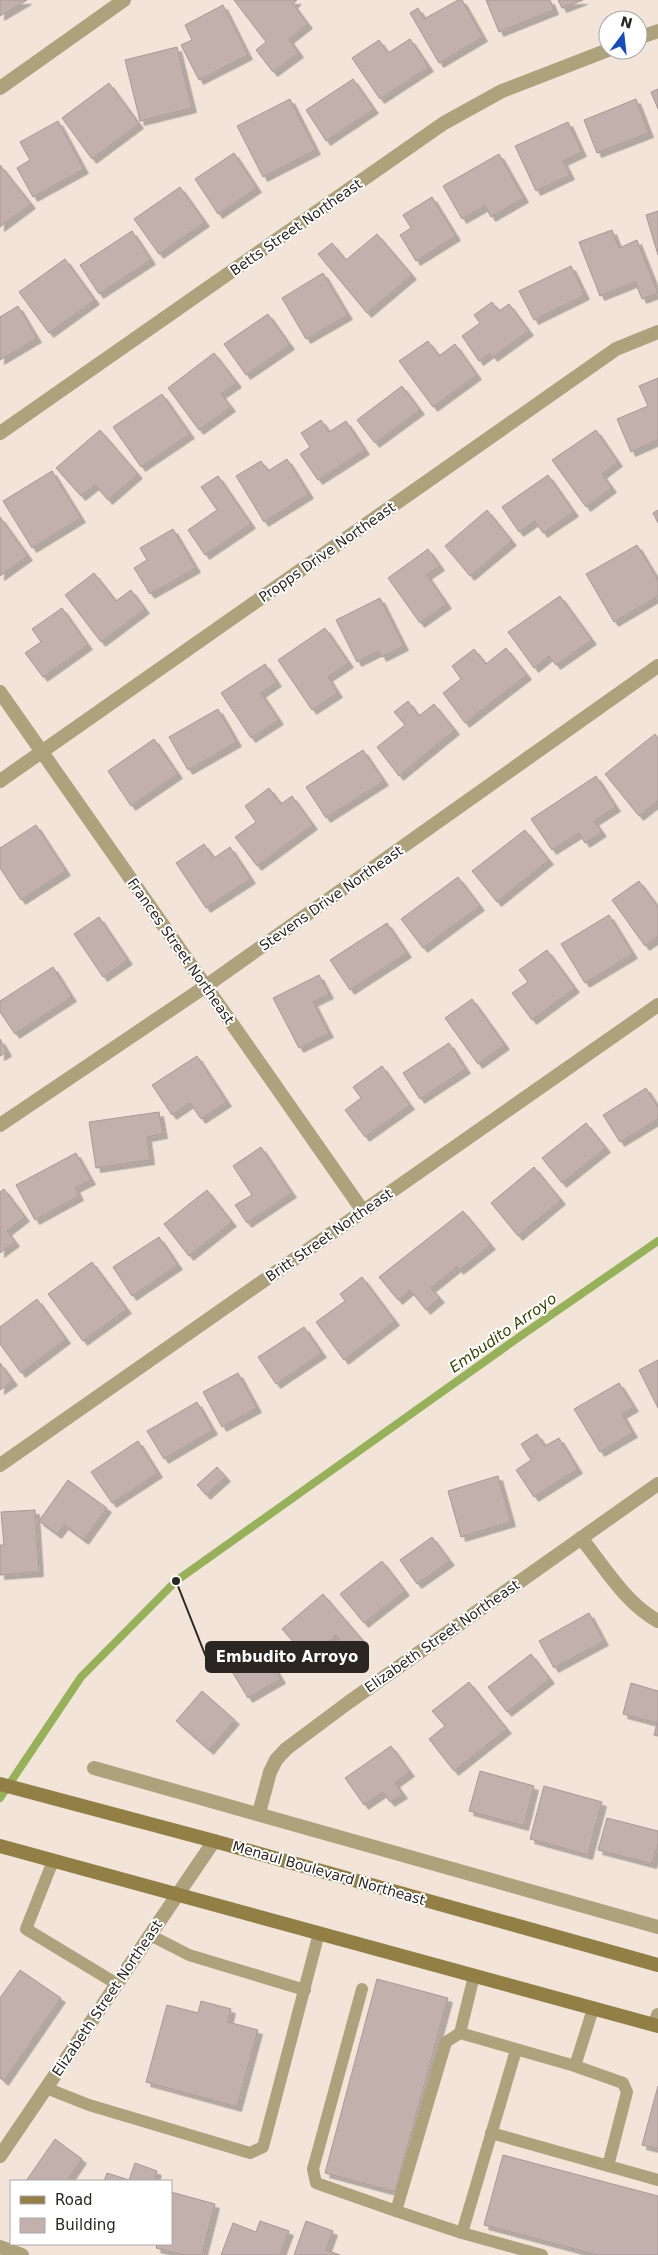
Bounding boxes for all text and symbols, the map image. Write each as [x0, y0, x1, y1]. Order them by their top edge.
north arrow [598, 10, 648, 60]
text: N [619, 13, 634, 32]
street label: Betts Street Northeast [227, 175, 365, 279]
street label: Propps Drive Northeast [256, 499, 399, 605]
street label: Stevens Drive Northeast [256, 842, 406, 954]
street label: Frances Street Northeast [124, 875, 238, 1027]
street label: Britt Street Northeast [263, 1185, 396, 1285]
water label: Embudito Arroyo [446, 1289, 560, 1377]
street label: Elizabeth Street Northeast [362, 1576, 523, 1696]
callout: Embudito Arroyo [206, 1642, 368, 1672]
text: Embudito Arroyo [216, 1648, 358, 1666]
street label: Menaul Boulevard Northeast [231, 1838, 428, 1908]
street label: Elizabeth Street Northeast [49, 1916, 166, 2079]
legend [10, 2180, 172, 2245]
text: Road [55, 2191, 93, 2209]
text: Building [55, 2216, 116, 2234]

